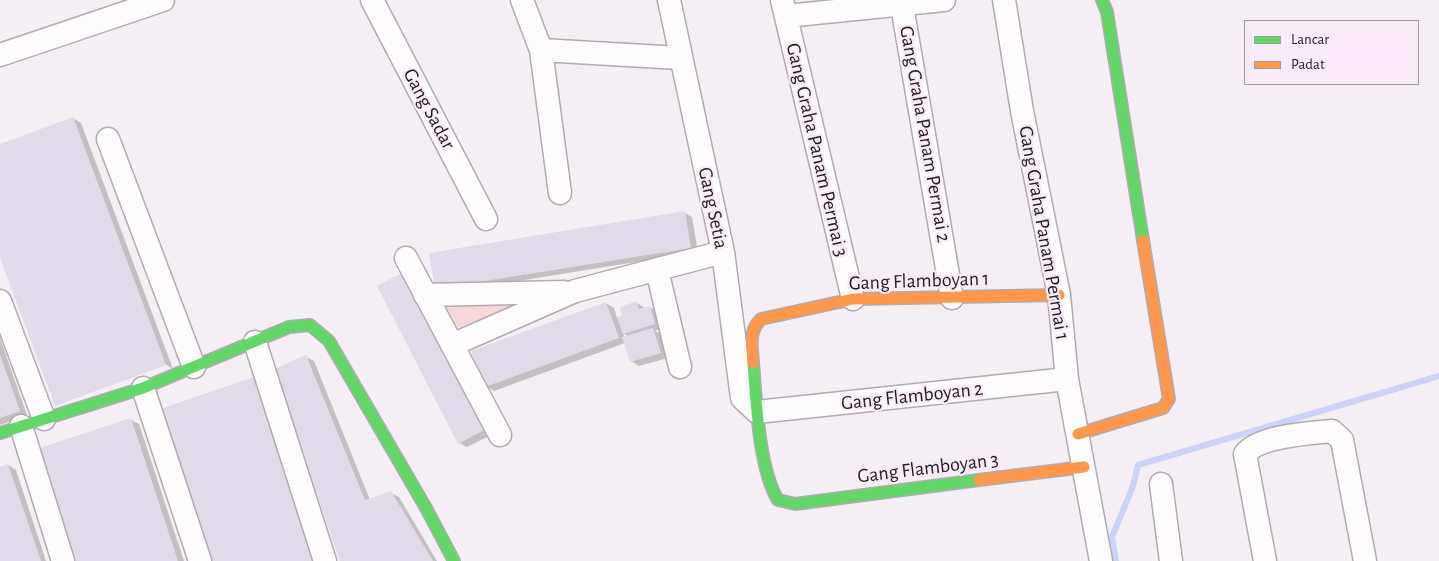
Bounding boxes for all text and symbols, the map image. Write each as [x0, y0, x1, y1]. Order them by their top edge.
legend [1244, 20, 1419, 85]
street label: Gang Graha Panam Permai 2 [894, 24, 956, 244]
text: Lancar [1291, 32, 1329, 47]
street label: Gang Graha Panam Permai 3 [781, 41, 853, 259]
text: Padat [1291, 57, 1325, 72]
street label: Gang Sadar [398, 64, 460, 154]
street label: Gang Graha Panam Permai 1 [1013, 124, 1075, 342]
street label: Gang Setia [693, 165, 733, 251]
street label: Gang Flamboyan 1 [848, 267, 990, 295]
street label: Gang Flamboyan 2 [840, 377, 984, 415]
street label: Gang Flamboyan 3 [856, 447, 1000, 489]

